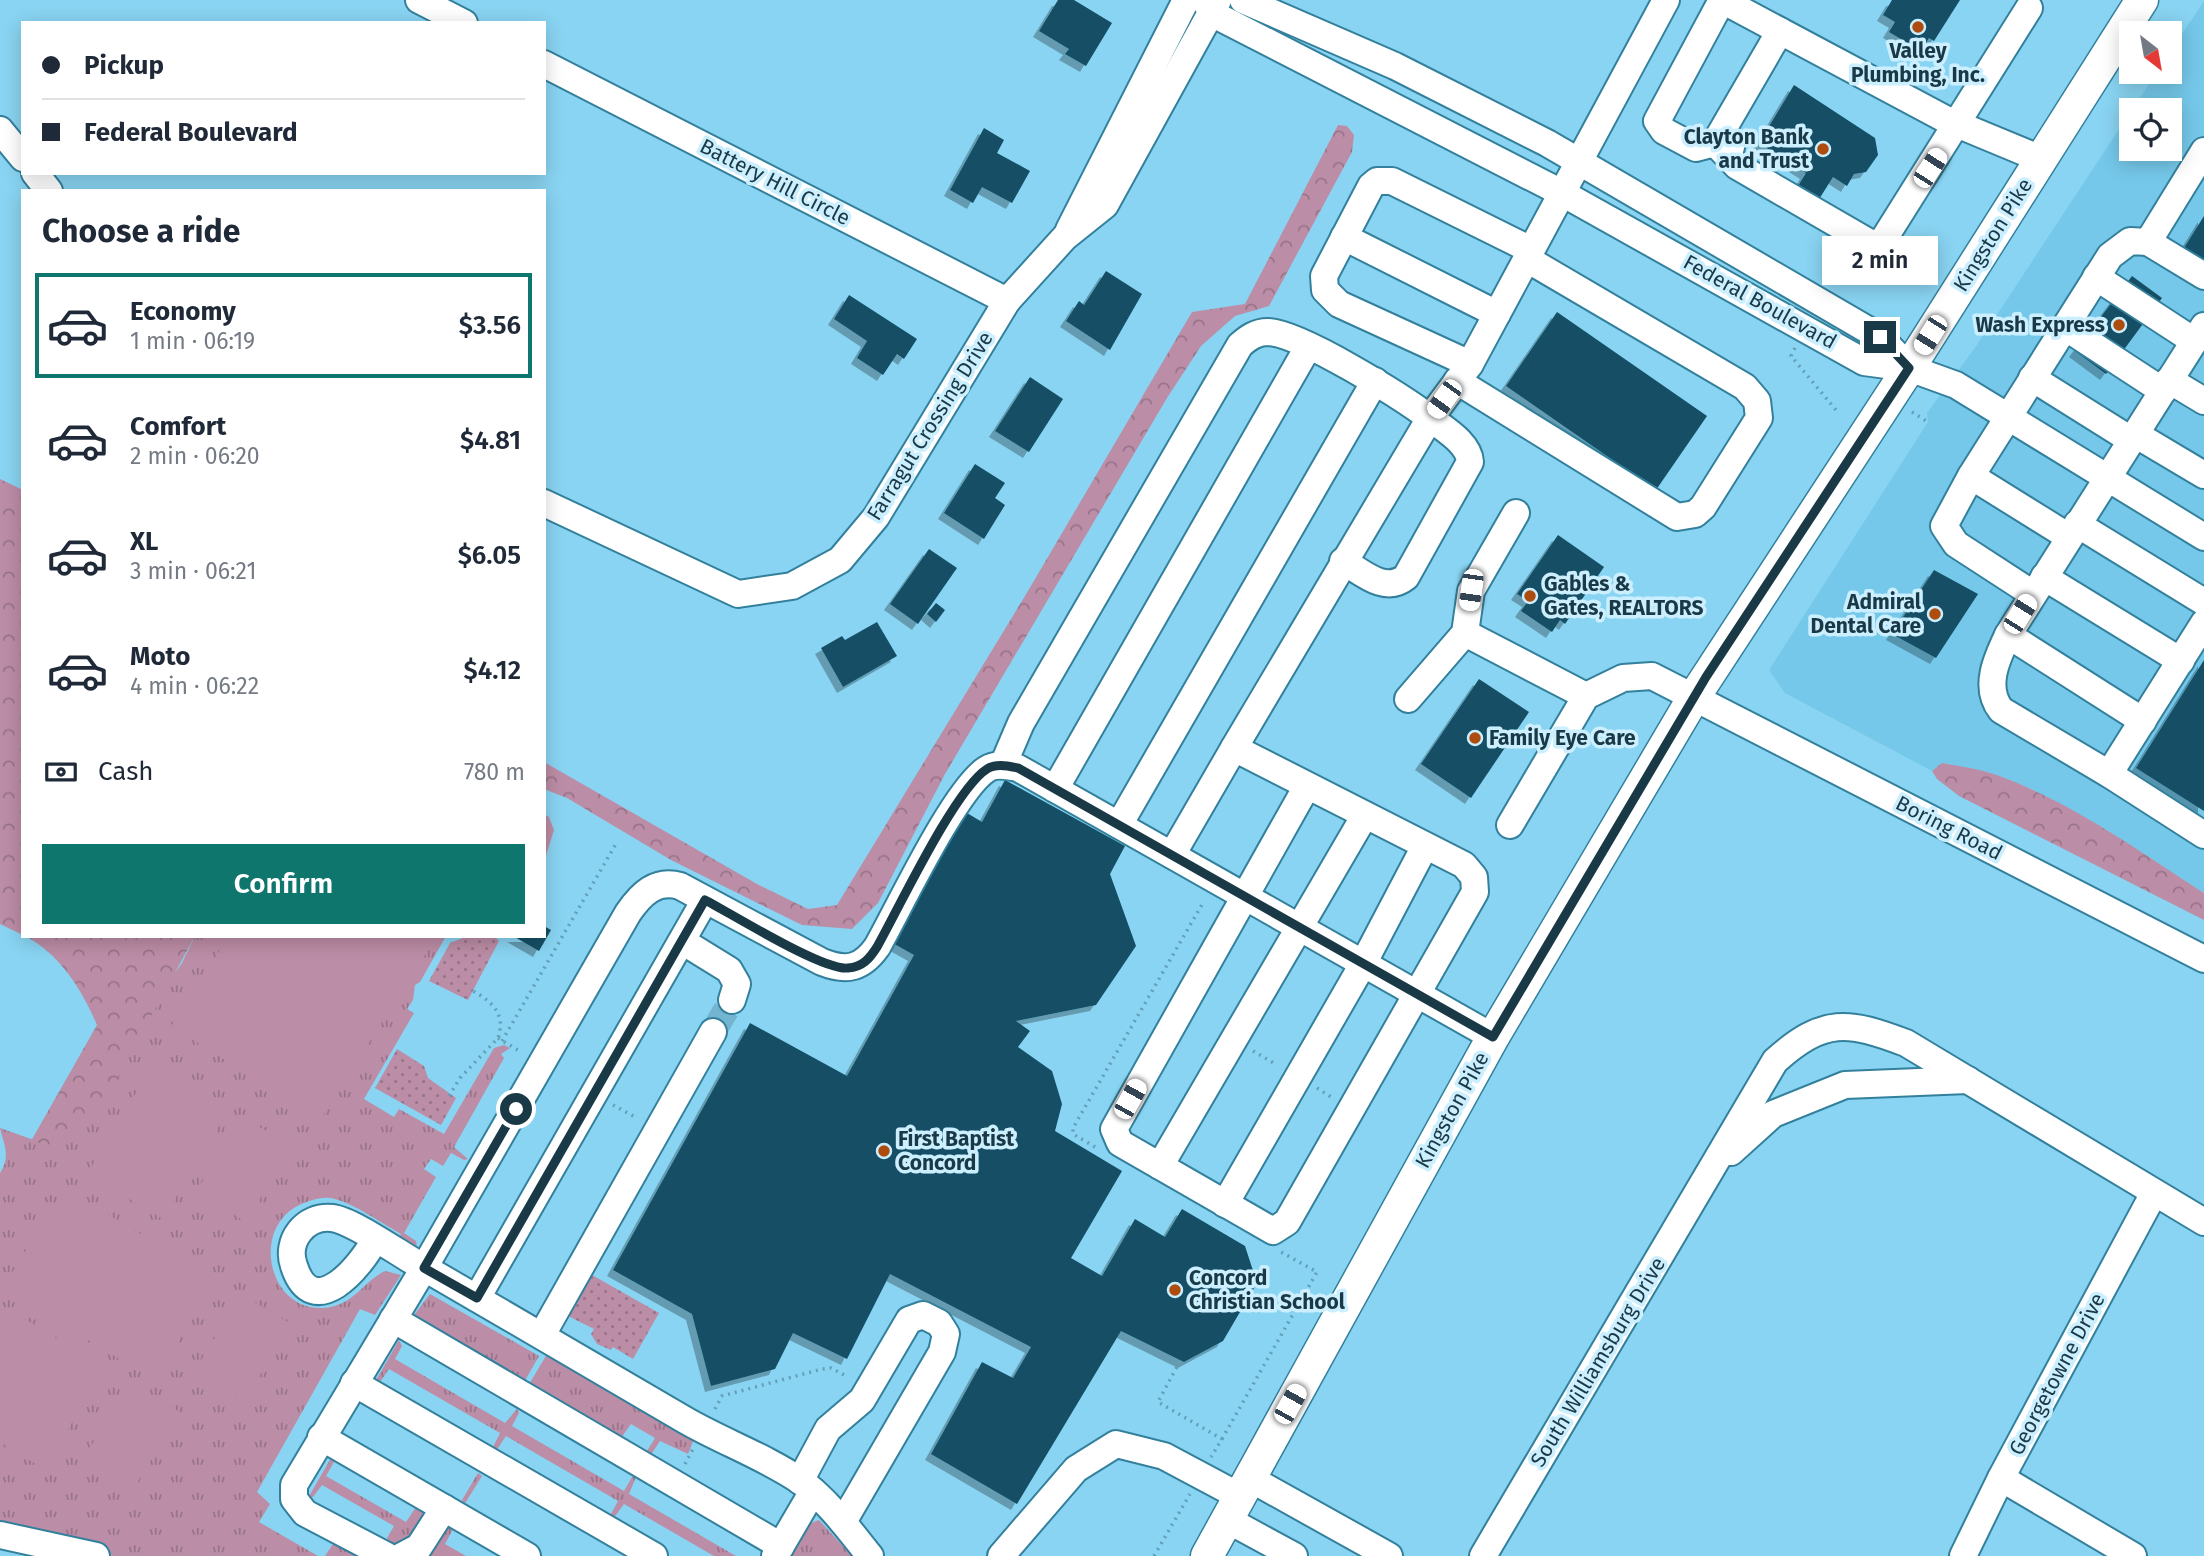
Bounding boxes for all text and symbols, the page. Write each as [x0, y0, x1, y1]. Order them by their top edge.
marker: Valley Plumbing, Inc. [1910, 19, 1926, 35]
north arrow [2119, 21, 2182, 84]
map controls [2119, 21, 2182, 161]
place label: Valley Plumbing, Inc. [1851, 38, 1985, 88]
text: Pickup [84, 50, 164, 81]
button: locate [2119, 98, 2182, 161]
text: Federal Boulevard [84, 117, 298, 148]
place label: Clayton Bank and Trust [1684, 124, 1810, 174]
street label: Battery Hill Circle [695, 133, 855, 231]
marker: Clayton Bank and Trust [1815, 141, 1831, 157]
car [1910, 145, 1951, 191]
street label: Kingston Pike [1948, 174, 2038, 296]
text: Choose a ride [42, 212, 240, 250]
callout: 2 min [1822, 236, 1938, 284]
text: 2 min [1852, 246, 1908, 274]
street label: Federal Boulevard [1679, 249, 1841, 355]
icon: car [46, 294, 109, 357]
text: Economy [130, 296, 236, 327]
text: $3.56 [459, 310, 521, 341]
car [1910, 312, 1951, 358]
place label: Wash Express [1975, 312, 2105, 338]
marker: Wash Express [2111, 317, 2127, 333]
route end [1864, 321, 1896, 353]
text: 1 min · 06:19 [130, 327, 255, 355]
street label: Farragut Crossing Drive [861, 327, 999, 525]
car [1424, 376, 1465, 422]
icon: car [46, 409, 109, 472]
text: Comfort [130, 411, 226, 442]
text: $4.81 [460, 425, 521, 456]
text: 2 min · 06:20 [130, 442, 260, 470]
icon: car [46, 524, 109, 587]
text: XL [130, 526, 158, 557]
text: $6.05 [458, 540, 521, 571]
text: 3 min · 06:21 [130, 557, 256, 585]
car [1458, 568, 1485, 612]
place label: Gables & Gates, REALTORS [1544, 571, 1704, 621]
marker: Gables & Gates, REALTORS [1522, 588, 1538, 604]
place label: Admiral Dental Care [1810, 589, 1922, 639]
car [2000, 591, 2041, 637]
marker: Admiral Dental Care [1927, 606, 1943, 622]
icon: car [46, 639, 109, 702]
text: Moto [130, 641, 190, 672]
text: $4.12 [464, 655, 521, 686]
text: 4 min · 06:22 [130, 672, 259, 700]
place label: Family Eye Care [1489, 725, 1636, 751]
marker: Family Eye Care [1467, 730, 1483, 746]
icon: cash [42, 753, 80, 791]
text: Cash [98, 756, 154, 787]
text: 780 m [464, 758, 525, 786]
street label: Boring Road [1891, 790, 2007, 866]
button: Confirm [42, 844, 525, 924]
street label: Kingston Pike [1409, 1047, 1495, 1173]
car [1111, 1076, 1150, 1122]
route start [500, 1093, 532, 1125]
place label: First Baptist Concord [898, 1126, 1015, 1176]
marker: First Baptist Concord [876, 1143, 892, 1159]
street label: South Williamsburg Drive [1525, 1252, 1671, 1472]
place label: Concord Christian School [1189, 1265, 1346, 1315]
marker: Concord Christian School [1167, 1282, 1183, 1298]
street label: Georgetowne Drive [2003, 1288, 2111, 1460]
car [1271, 1381, 1310, 1427]

